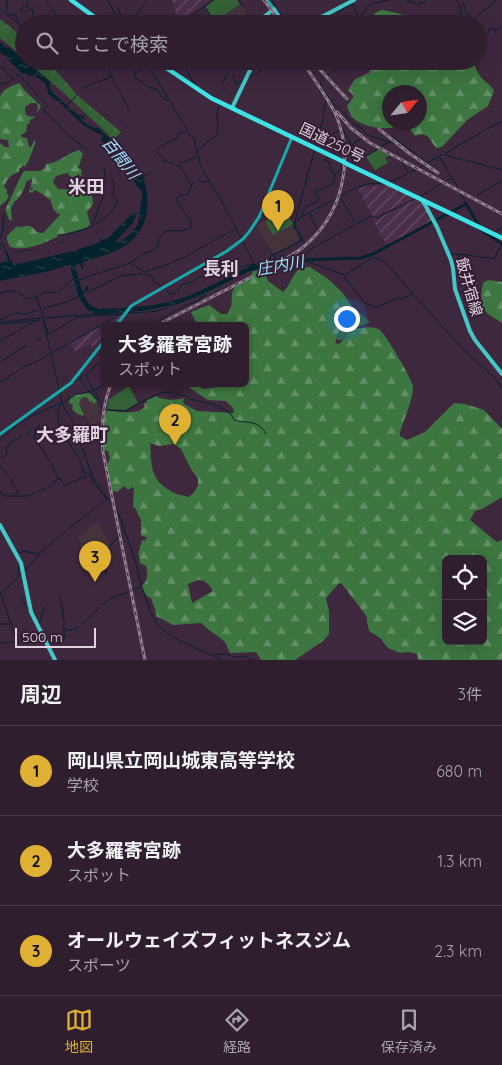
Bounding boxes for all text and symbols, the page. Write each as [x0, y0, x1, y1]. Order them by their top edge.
search box [15, 15, 487, 70]
icon: search [33, 29, 61, 57]
text: ここで検索 [73, 32, 168, 56]
north arrow [382, 85, 427, 130]
street label: 国道250号 [296, 119, 368, 167]
water label: 百間川 [98, 133, 145, 184]
district label: 米田 [68, 175, 104, 198]
pin: 1 [262, 190, 294, 231]
water label: 庄内川 [255, 251, 307, 279]
street label: 飯井宿線 [452, 255, 487, 318]
district label: 長利 [203, 257, 239, 280]
your location [334, 306, 360, 332]
popup [101, 322, 249, 387]
text: 大多羅寄宮跡 [118, 332, 232, 356]
text: スポット [118, 359, 182, 379]
pin: 2 [159, 404, 191, 445]
district label: 大多羅町 [36, 423, 108, 446]
pin: 3 [79, 541, 111, 582]
map controls [442, 555, 487, 645]
button: locate [442, 555, 487, 600]
button: layers [442, 600, 487, 645]
scale bar [15, 625, 96, 648]
text: 500 m [22, 628, 63, 646]
text: 周辺 [20, 681, 62, 707]
text: 3件 [458, 684, 482, 704]
text: 岡山県立岡山城東高等学校 [67, 748, 295, 772]
text: 1 [33, 761, 39, 781]
text: 680 m [436, 761, 482, 781]
text: 学校 [67, 775, 99, 795]
text: 大多羅寄宮跡 [67, 838, 181, 862]
text: 2 [31, 851, 41, 871]
text: 1.3 km [437, 851, 482, 871]
text: スポット [67, 865, 131, 885]
text: オールウェイズフィットネスジム [67, 928, 351, 952]
text: 3 [32, 941, 40, 961]
text: 2.3 km [434, 941, 482, 961]
text: スポーツ [67, 955, 131, 975]
tab: 地図 [65, 1006, 93, 1056]
tab: 経路 [223, 1006, 251, 1056]
tab: 保存済み [381, 1006, 437, 1056]

